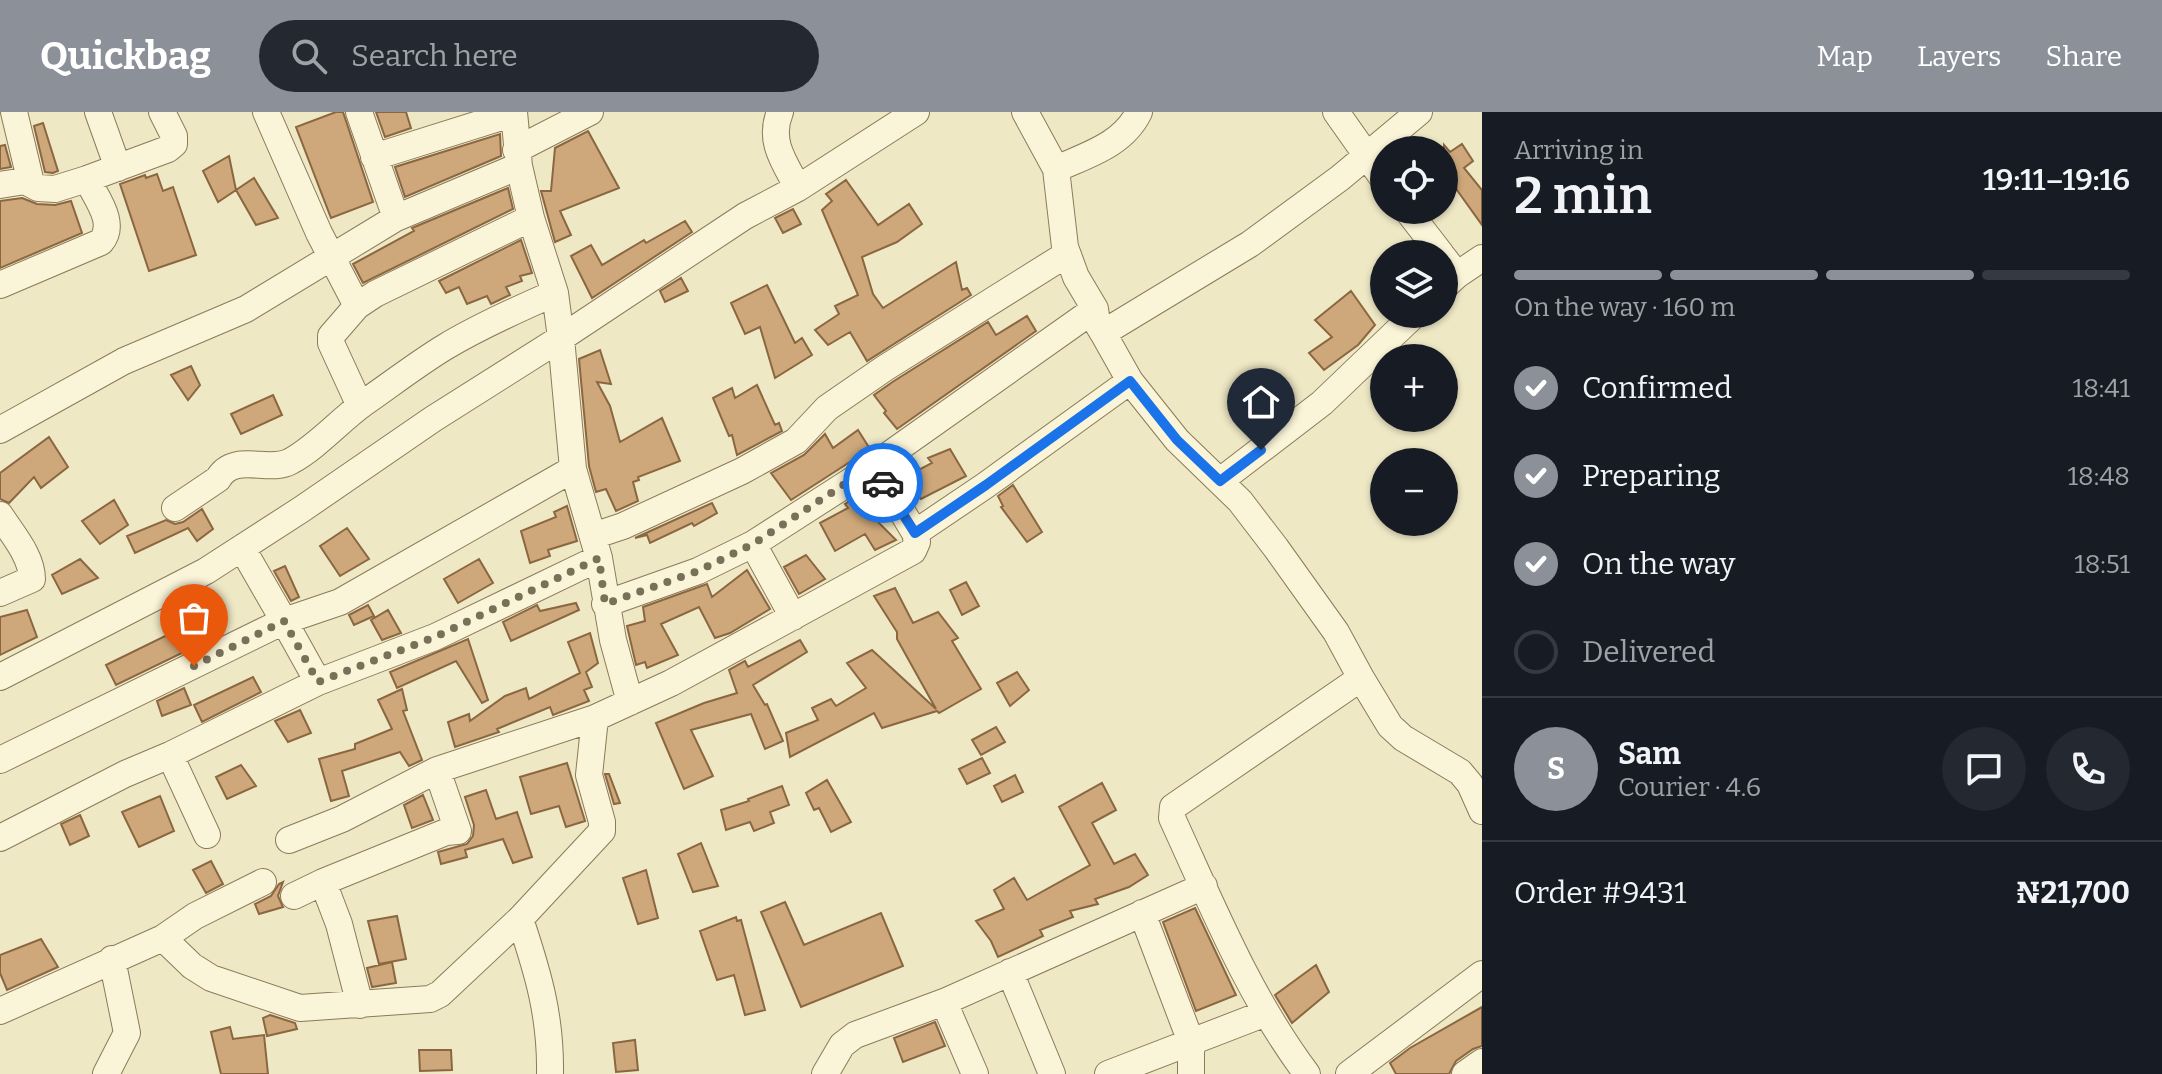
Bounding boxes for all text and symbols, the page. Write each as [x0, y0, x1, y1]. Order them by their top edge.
search box [259, 20, 819, 92]
text: Quickbag [40, 33, 211, 79]
icon: search [287, 34, 331, 78]
text: Search here [351, 38, 518, 74]
text: Map [1816, 40, 1873, 73]
text: Layers [1917, 40, 2001, 73]
text: Share [2045, 40, 2122, 73]
text: Arriving in [1514, 135, 1643, 166]
map controls [1370, 136, 1458, 536]
button: locate [1370, 136, 1458, 224]
text: 19:11–19:16 [1983, 162, 2130, 198]
text: 2 min [1514, 164, 1652, 227]
button: layers [1370, 240, 1458, 328]
text: On the way · 160 m [1514, 292, 1735, 323]
button: + [1370, 344, 1458, 432]
icon: check [1514, 366, 1558, 410]
pin [1227, 368, 1295, 450]
text: Confirmed [1582, 370, 1732, 406]
text: 18:41 [2073, 373, 2130, 404]
icon: home [1239, 380, 1283, 424]
courier [843, 443, 923, 523]
button: − [1370, 448, 1458, 536]
icon: check [1514, 454, 1558, 498]
text: Preparing [1582, 458, 1720, 494]
icon: car [861, 461, 905, 505]
text: 18:48 [2068, 461, 2130, 492]
icon: check [1514, 542, 1558, 586]
text: On the way [1582, 546, 1735, 582]
text: 18:51 [2074, 549, 2130, 580]
pin [160, 584, 228, 666]
icon: bag [172, 596, 216, 640]
text: Delivered [1582, 634, 1715, 670]
button: chat [1942, 727, 2026, 811]
button: phone [2046, 727, 2130, 811]
text: Sam [1618, 736, 1681, 772]
text: S [1547, 751, 1565, 787]
text: Courier · 4.6 [1618, 772, 1761, 803]
text: Order #9431 [1514, 875, 1686, 911]
text: ₦21,700 [2015, 875, 2130, 911]

